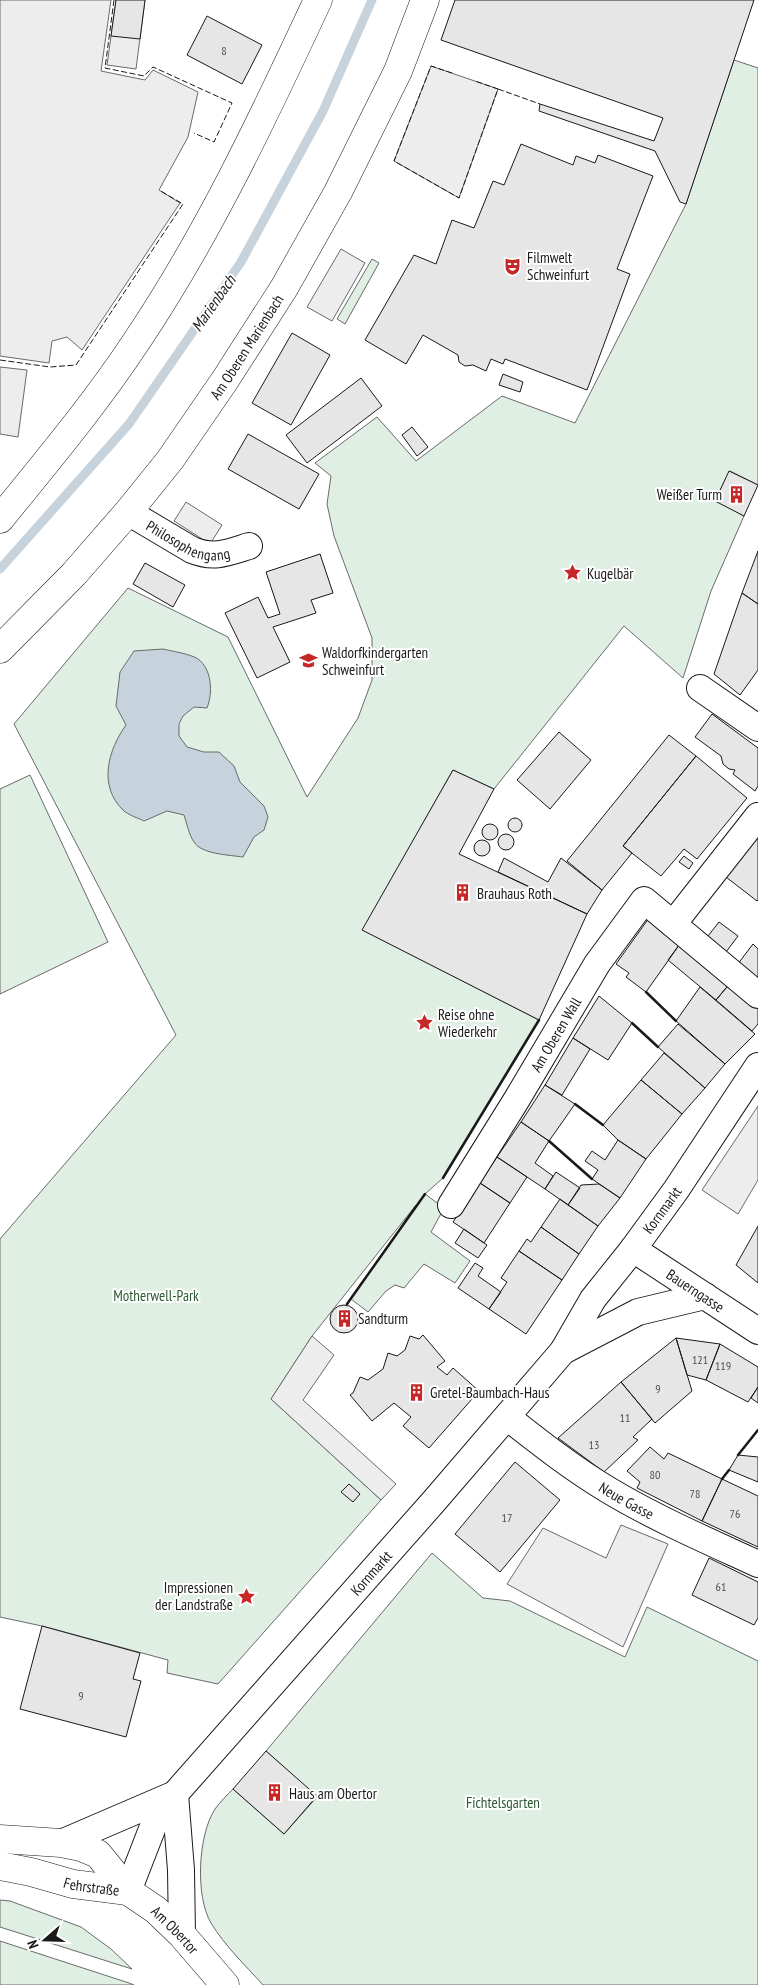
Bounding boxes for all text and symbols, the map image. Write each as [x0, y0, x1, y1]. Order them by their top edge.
house number: 8 [221, 43, 227, 58]
place label: Filmwelt Schweinfurt [527, 248, 589, 284]
theatre icon: Filmwelt Schweinfurt [503, 256, 523, 276]
water label: Marienbach [186, 270, 240, 335]
street label: Am Oberen Marienbach [205, 291, 287, 403]
building icon: Weißer Turm [726, 484, 746, 504]
place label: Weißer Turm [657, 485, 722, 504]
street label: Philosophengang [143, 516, 232, 564]
place icon: Kugelbär [563, 563, 583, 583]
place label: Kugelbär [587, 564, 634, 583]
place label: Waldorfkindergarten Schweinfurt [322, 643, 428, 679]
school or university icon: Waldorfkindergarten Schweinfurt [298, 651, 318, 671]
building icon: Brauhaus Roth [453, 883, 473, 903]
place label: Brauhaus Roth [477, 884, 552, 903]
street label: Am Oberen Wall [526, 993, 585, 1075]
place label: Reise ohne Wiederkehr [438, 1005, 498, 1041]
place icon: Reise ohne Wiederkehr [414, 1013, 434, 1033]
street label: Kornmarkt [638, 1183, 685, 1237]
street label: Bauerngasse [663, 1264, 728, 1316]
park label: Motherwell-Park [113, 1286, 199, 1305]
building icon: Sandturm [334, 1308, 354, 1328]
place label: Sandturm [358, 1309, 408, 1328]
house number: 121 [692, 1352, 708, 1367]
house number: 119 [715, 1358, 731, 1373]
house number: 9 [655, 1381, 661, 1396]
building icon: Gretel-Baumbach-Haus [406, 1382, 426, 1402]
place label: Gretel-Baumbach-Haus [430, 1383, 550, 1402]
house number: 11 [620, 1410, 630, 1425]
house number: 13 [589, 1437, 599, 1452]
house number: 80 [650, 1467, 660, 1482]
street label: Neue Gasse [596, 1477, 657, 1523]
house number: 78 [690, 1486, 700, 1501]
house number: 76 [730, 1506, 740, 1521]
house number: 17 [502, 1510, 512, 1525]
street label: Kornmarkt [346, 1546, 396, 1599]
place label: Impressionen der Landstraße [155, 1578, 233, 1614]
house number: 61 [716, 1579, 726, 1594]
place icon: Impressionen der Landstraße [237, 1586, 257, 1606]
house number: 9 [78, 1688, 84, 1703]
building icon: Haus am Obertor [265, 1783, 285, 1803]
place label: Haus am Obertor [289, 1784, 378, 1803]
park label: Fichtelsgarten [466, 1793, 540, 1812]
street label: Fehrstraße [61, 1872, 121, 1899]
street label: Am Obertor [148, 1901, 204, 1958]
north arrow [20, 1915, 70, 1965]
text: N [23, 1938, 43, 1951]

